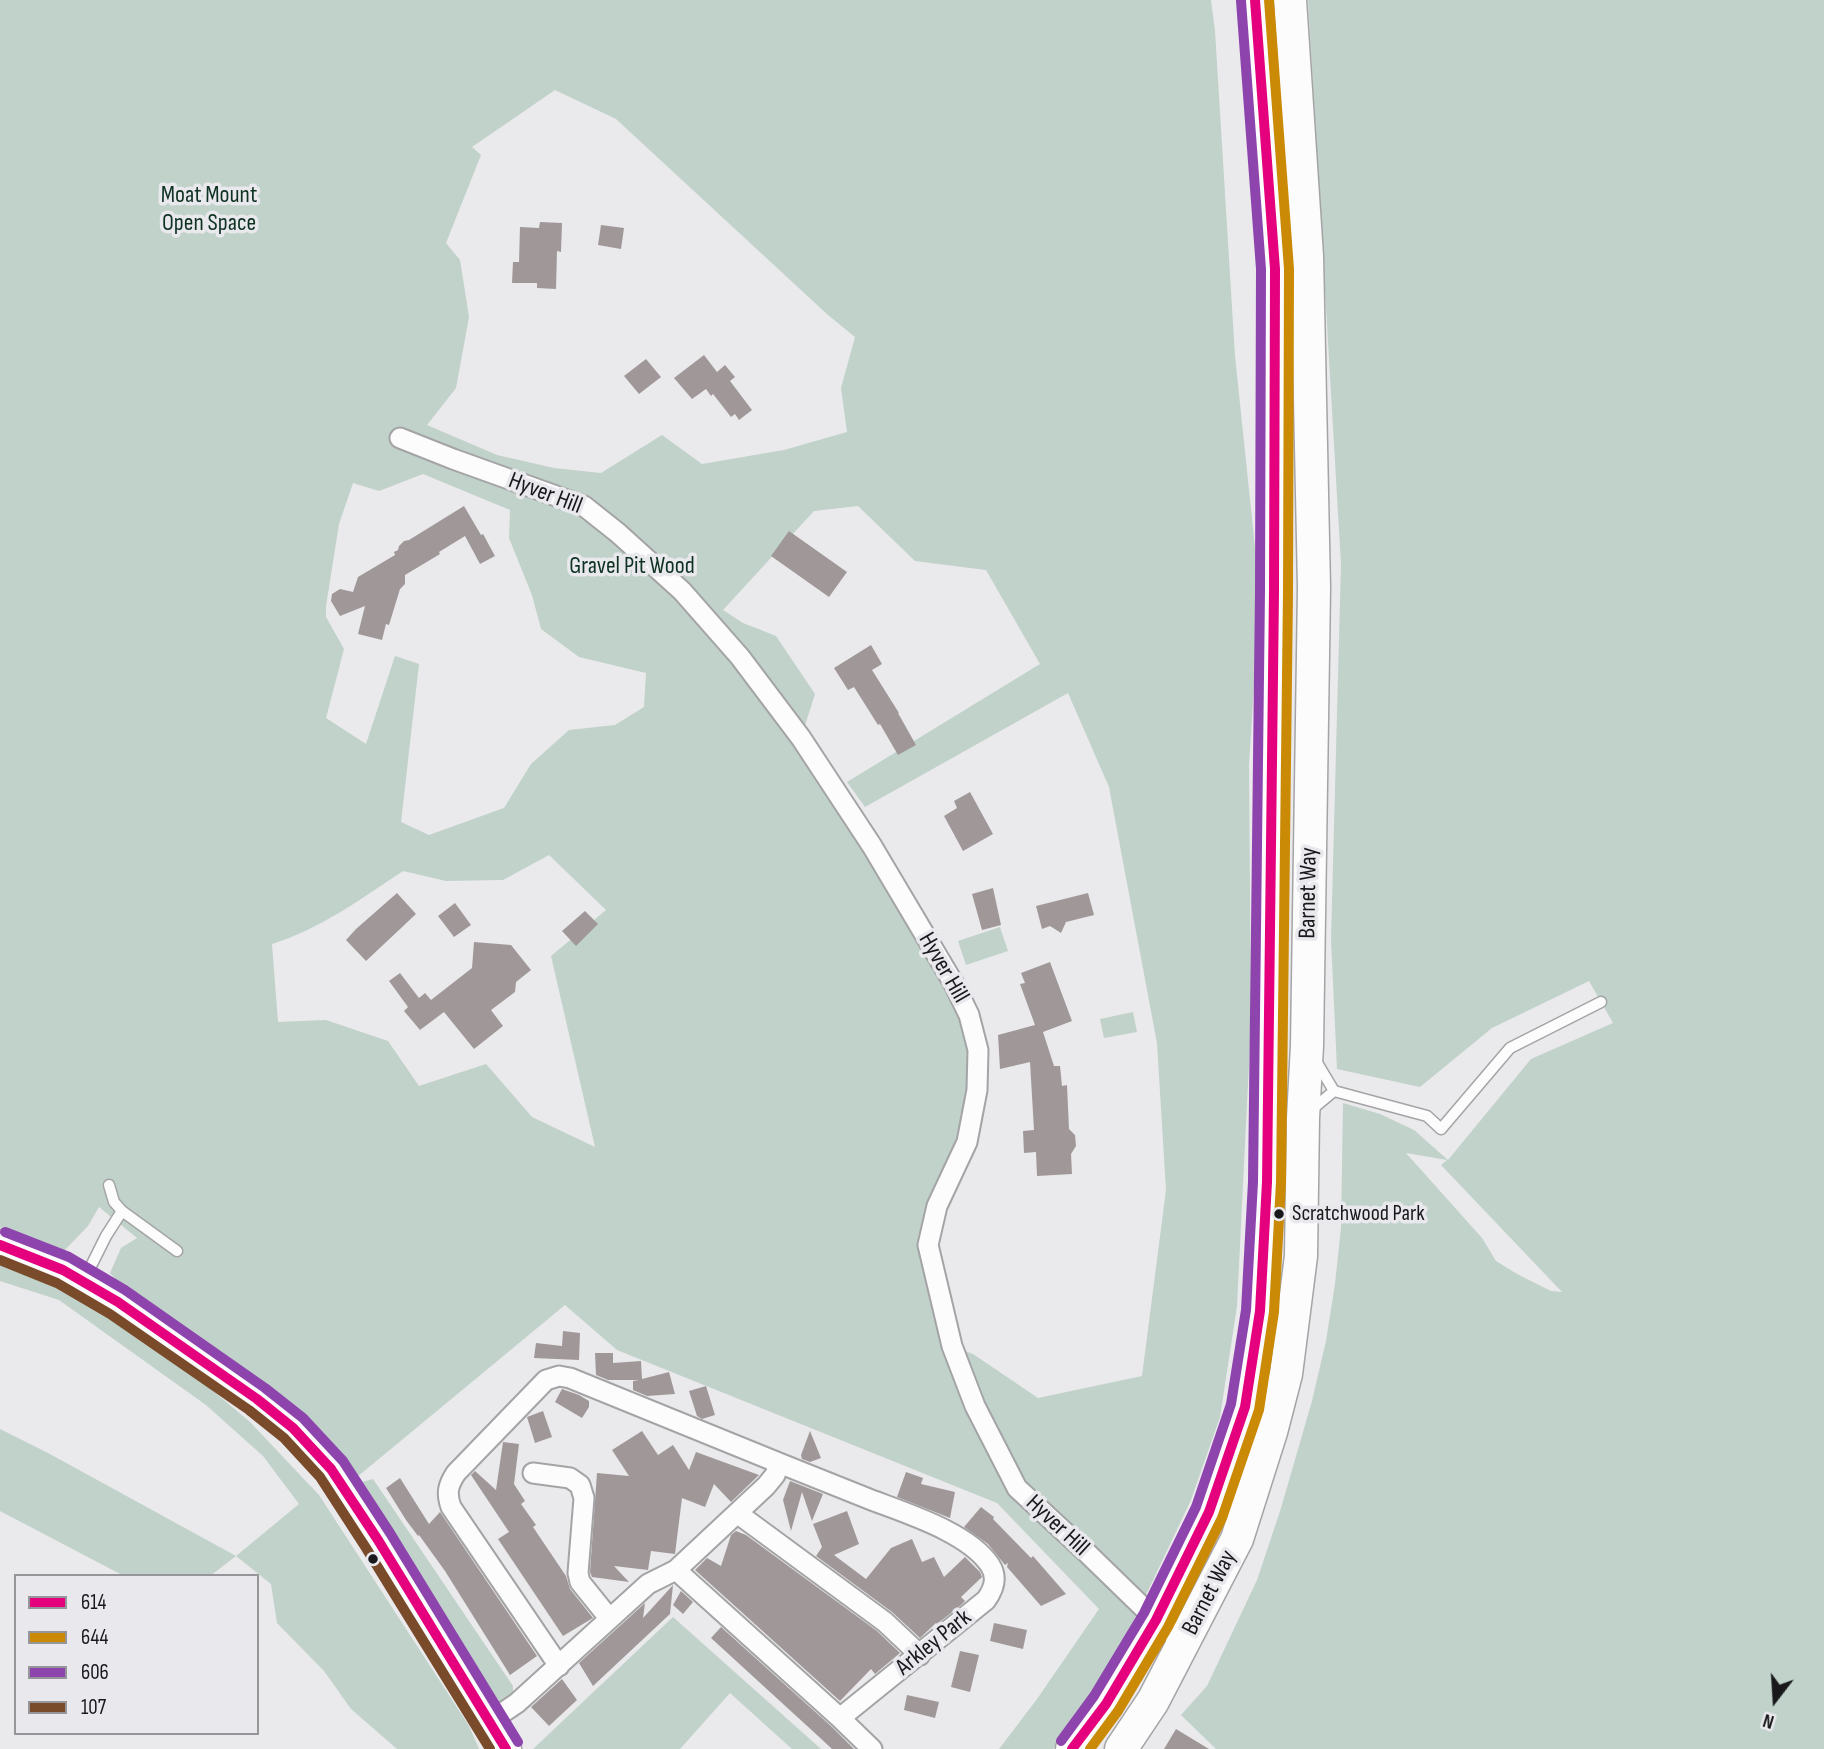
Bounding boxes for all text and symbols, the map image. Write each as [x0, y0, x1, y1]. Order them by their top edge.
park label: Moat Mount Open Space [161, 182, 257, 238]
street label: Hyver Hill [504, 467, 586, 521]
park label: Gravel Pit Wood [569, 553, 695, 581]
street label: Barnet Way [1294, 847, 1324, 939]
street label: Hyver Hill [911, 928, 975, 1008]
place label: Scratchwood Park [1292, 1201, 1425, 1227]
marker: Scratchwood Park [1272, 1207, 1286, 1221]
street label: Hyver Hill [1019, 1489, 1095, 1563]
street label: Barnet Way [1176, 1546, 1244, 1640]
unlabelled marker [366, 1552, 380, 1566]
legend [14, 1574, 259, 1735]
text: 614 [81, 1590, 106, 1615]
street label: Arkley Park [890, 1604, 978, 1682]
text: 644 [81, 1625, 108, 1650]
text: 606 [81, 1660, 109, 1685]
north arrow [1740, 1665, 1810, 1735]
text: 107 [81, 1695, 106, 1720]
text: N [1760, 1708, 1777, 1733]

